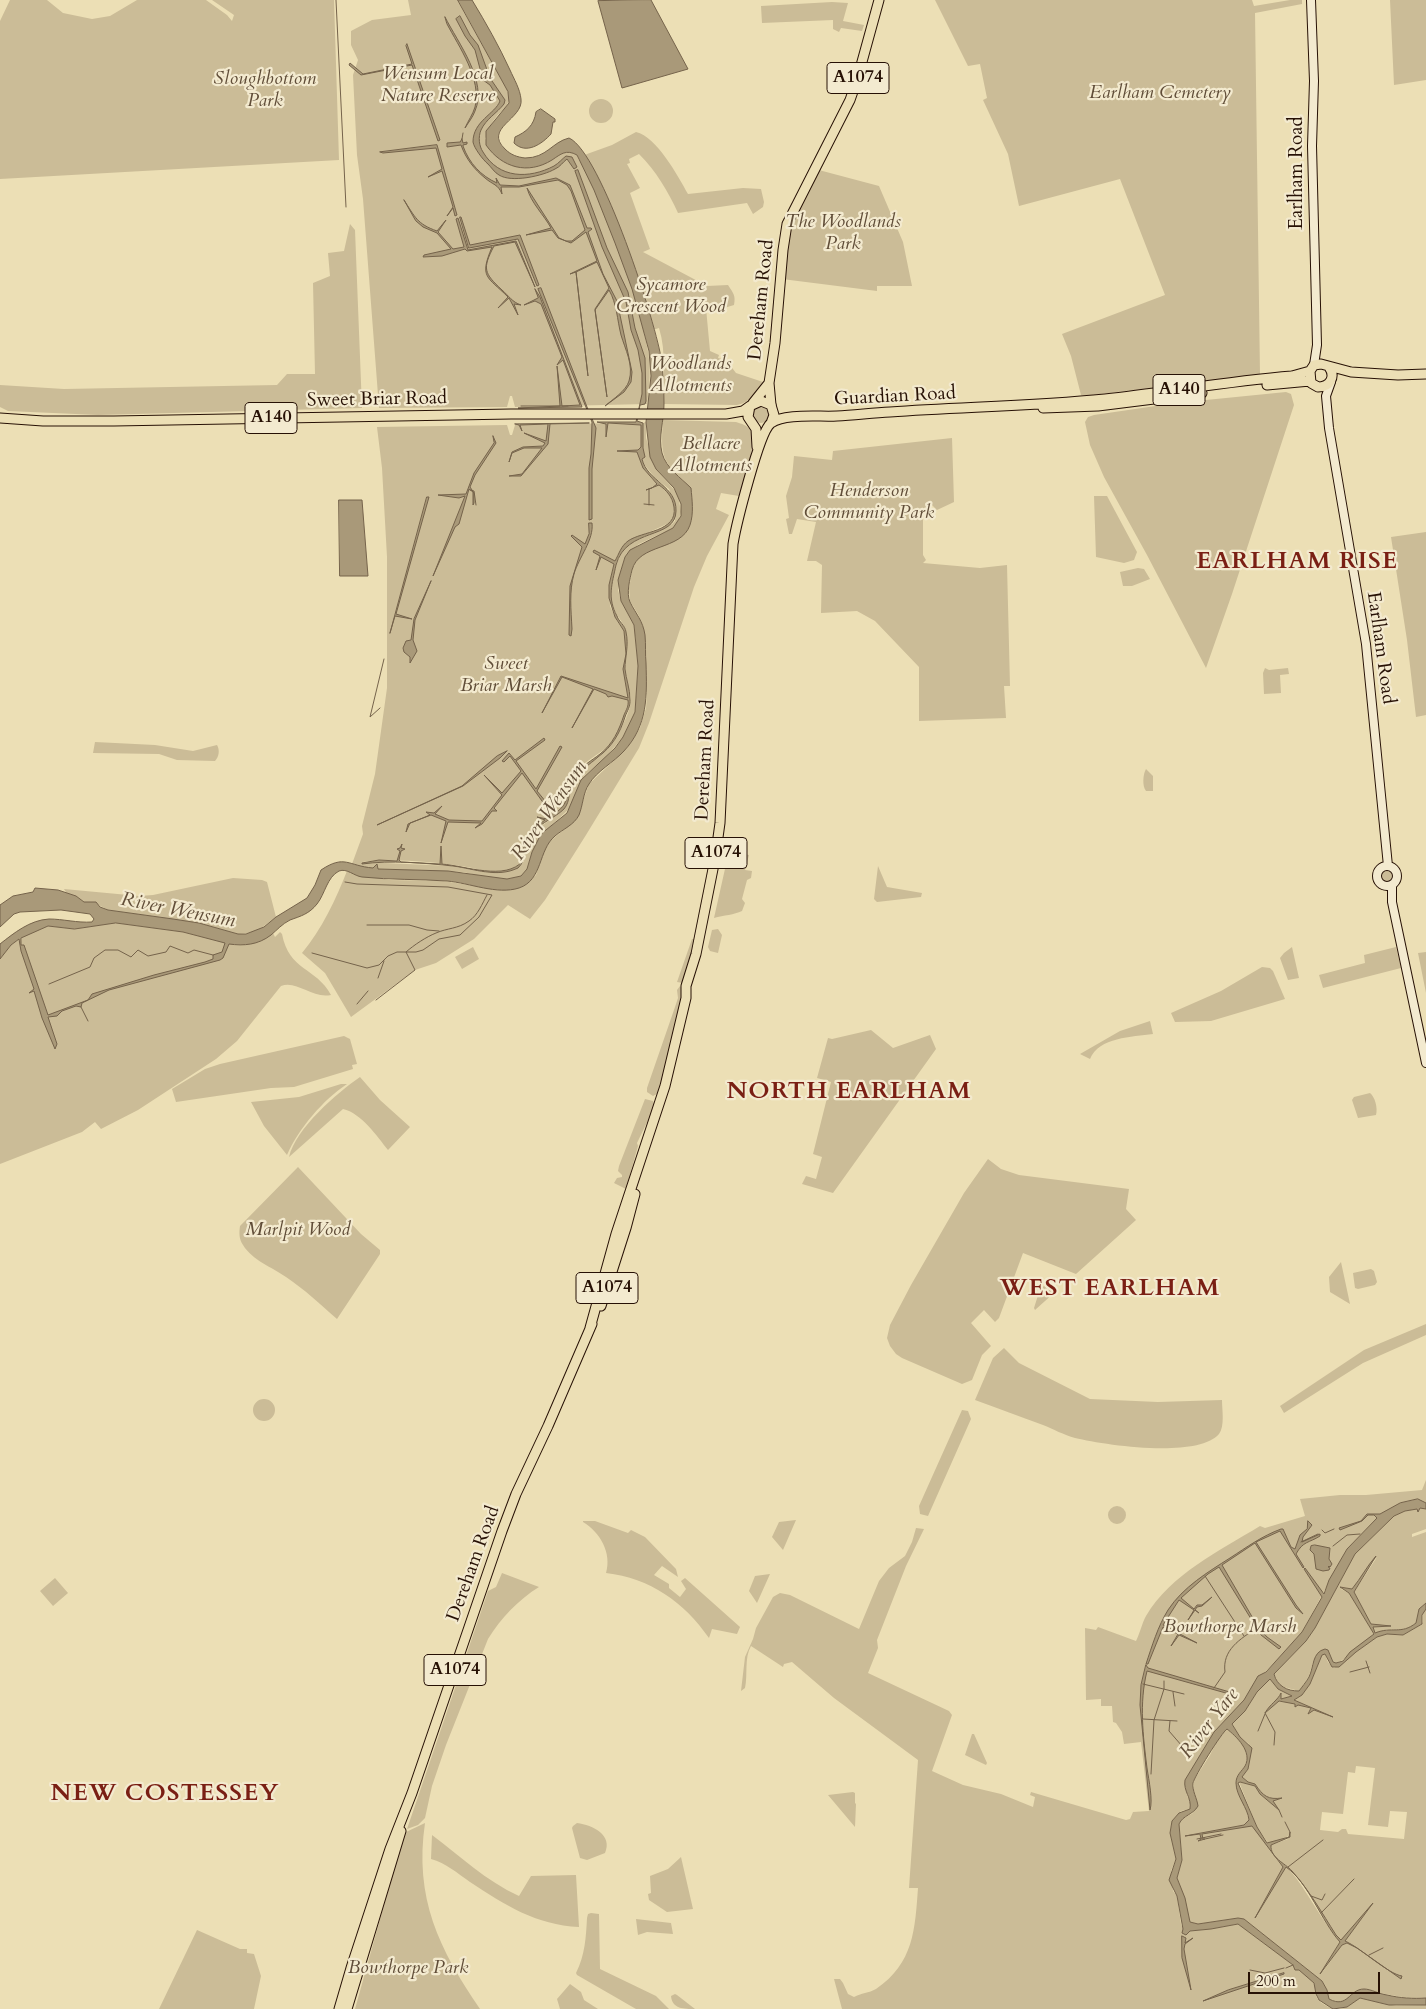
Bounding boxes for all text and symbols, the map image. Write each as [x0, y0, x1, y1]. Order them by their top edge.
road number: A1074 [827, 62, 889, 94]
park label: Wensum Local Nature Reserve [381, 64, 495, 108]
park label: Sloughbottom Park [213, 69, 317, 113]
park label: Earlham Cemetery [1089, 83, 1231, 105]
street label: Earlham Road [1287, 116, 1309, 230]
park label: The Woodlands Park [785, 212, 901, 256]
street label: Dereham Road [744, 239, 780, 361]
park label: Sycamore Crescent Wood [616, 275, 726, 319]
park label: Woodlands Allotments [650, 354, 732, 398]
road number: A140 [1153, 374, 1205, 406]
street label: Guardian Road [834, 382, 956, 412]
street label: Sweet Briar Road [307, 387, 447, 413]
road number: A140 [245, 402, 297, 433]
park label: Bellacre Allotments [670, 434, 752, 478]
park label: Henderson Community Park [804, 481, 934, 525]
district label: EARLHAM RISE [1194, 548, 1400, 576]
street label: Earlham Road [1361, 590, 1399, 706]
park label: Sweet Briar Marsh [460, 654, 552, 698]
street label: Dereham Road [691, 699, 721, 821]
water label: River Wensum [507, 756, 593, 866]
road number: A1074 [685, 838, 747, 868]
water label: River Wensum [119, 888, 237, 934]
district label: NORTH EARLHAM [725, 1078, 973, 1106]
park label: Marlpit Wood [246, 1220, 350, 1242]
road number: A1074 [576, 1273, 638, 1304]
district label: WEST EARLHAM [998, 1275, 1222, 1303]
street label: Dereham Road [443, 1503, 505, 1625]
park label: Bowthorpe Marsh [1164, 1617, 1296, 1639]
road number: A1074 [424, 1654, 486, 1686]
water label: River Yare [1175, 1684, 1245, 1764]
district label: NEW COSTESSEY [49, 1780, 281, 1808]
park label: Bowthorpe Park [348, 1958, 468, 1980]
scale bar [1251, 1962, 1384, 1994]
text: 200 m [1256, 1971, 1296, 1991]

